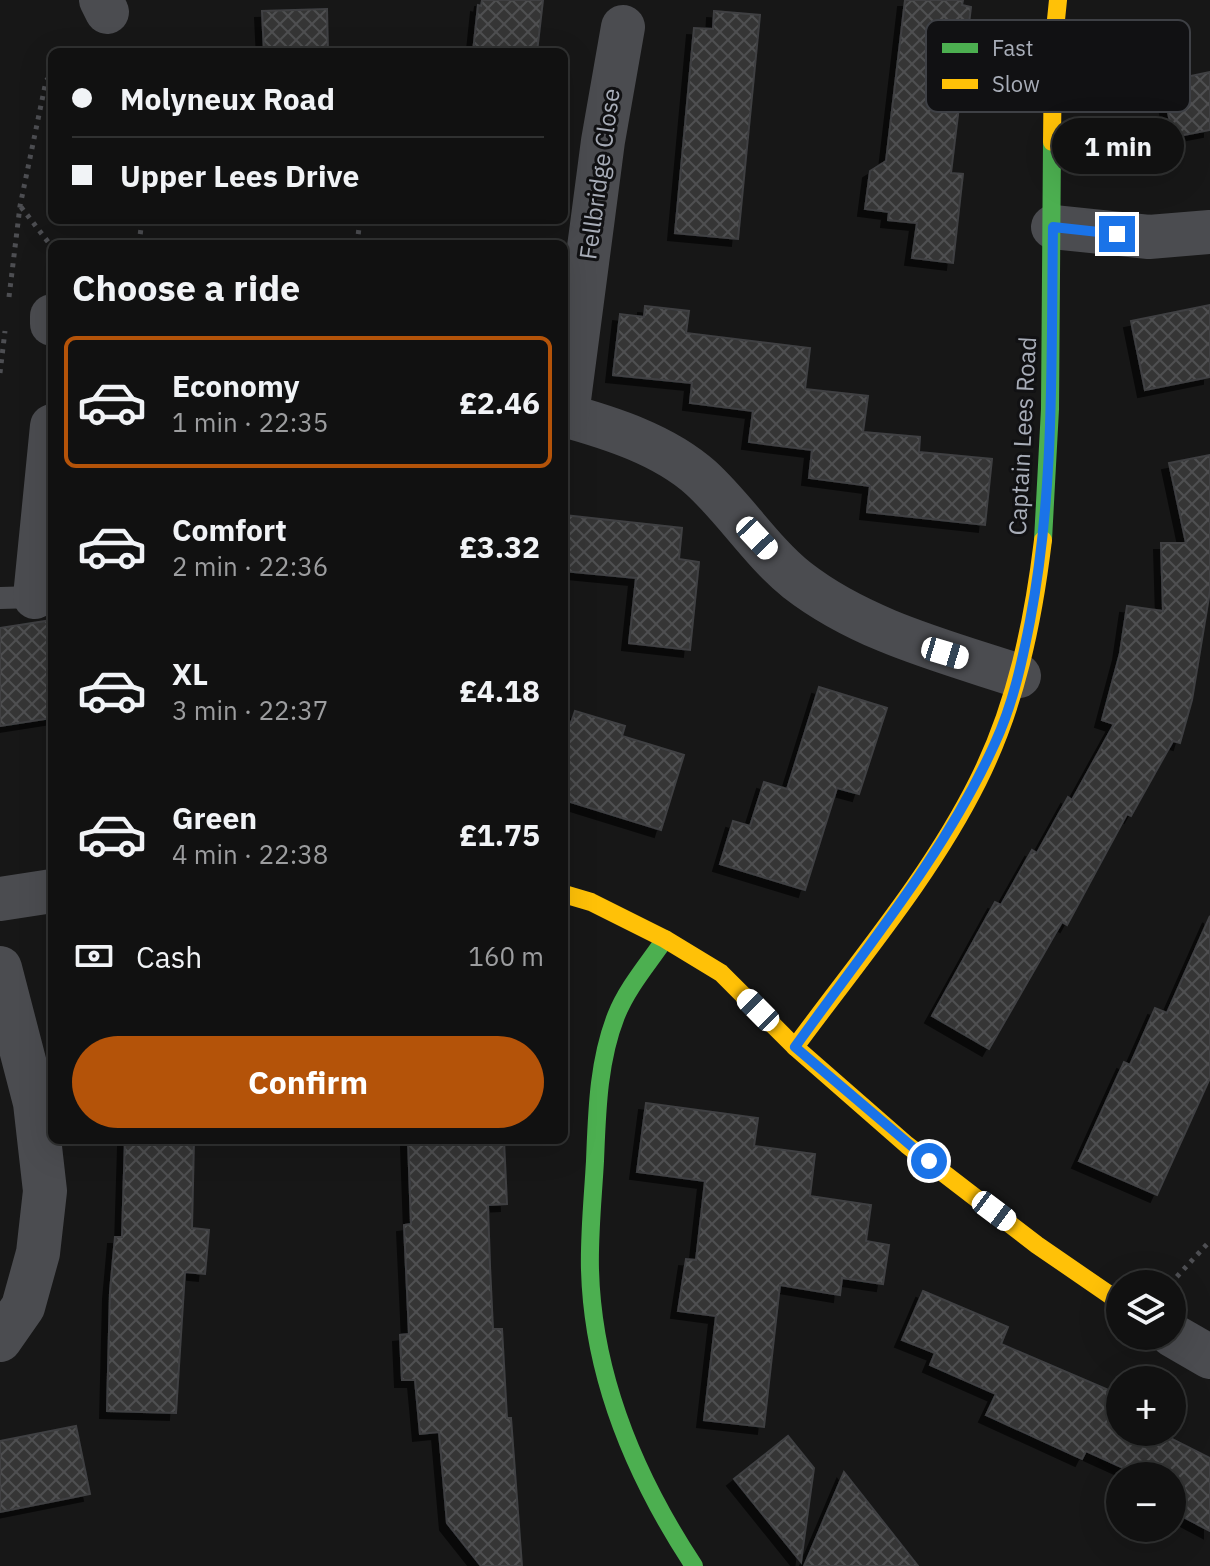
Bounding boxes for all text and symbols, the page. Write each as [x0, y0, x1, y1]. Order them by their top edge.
legend [926, 20, 1190, 112]
text: Fast [992, 33, 1033, 62]
text: Slow [992, 69, 1040, 98]
text: Molyneux Road [120, 79, 335, 118]
street label: Fellbridge Close [571, 86, 627, 262]
callout: 1 min [1051, 118, 1183, 174]
text: 1 min [1084, 129, 1152, 163]
text: Upper Lees Drive [120, 156, 359, 195]
route end [1099, 216, 1135, 252]
text: Choose a ride [72, 264, 300, 311]
street label: Captain Lees Road [1001, 336, 1043, 536]
icon: car [76, 366, 148, 438]
text: Economy [172, 366, 300, 405]
text: £2.46 [459, 383, 540, 422]
text: 1 min · 22:35 [172, 405, 328, 439]
icon: car [76, 510, 148, 582]
text: Comfort [172, 510, 287, 549]
car [732, 512, 782, 564]
text: £3.32 [459, 527, 540, 566]
text: 2 min · 22:36 [172, 549, 328, 583]
car [919, 635, 971, 671]
icon: car [76, 654, 148, 726]
text: XL [172, 654, 208, 693]
text: £4.18 [459, 671, 540, 710]
text: 3 min · 22:37 [172, 693, 328, 727]
icon: car [76, 798, 148, 870]
text: Green [172, 798, 257, 837]
text: £1.75 [459, 815, 540, 854]
text: 4 min · 22:38 [172, 837, 328, 871]
icon: cash [72, 934, 116, 978]
text: Cash [136, 937, 202, 976]
text: 160 m [468, 939, 544, 973]
car [733, 985, 783, 1035]
button: Confirm [72, 1036, 544, 1128]
route start [911, 1143, 947, 1179]
car [968, 1187, 1020, 1235]
map controls [1106, 1270, 1186, 1542]
button: layers [1106, 1270, 1186, 1350]
button: + [1106, 1366, 1186, 1446]
button: − [1106, 1462, 1186, 1542]

